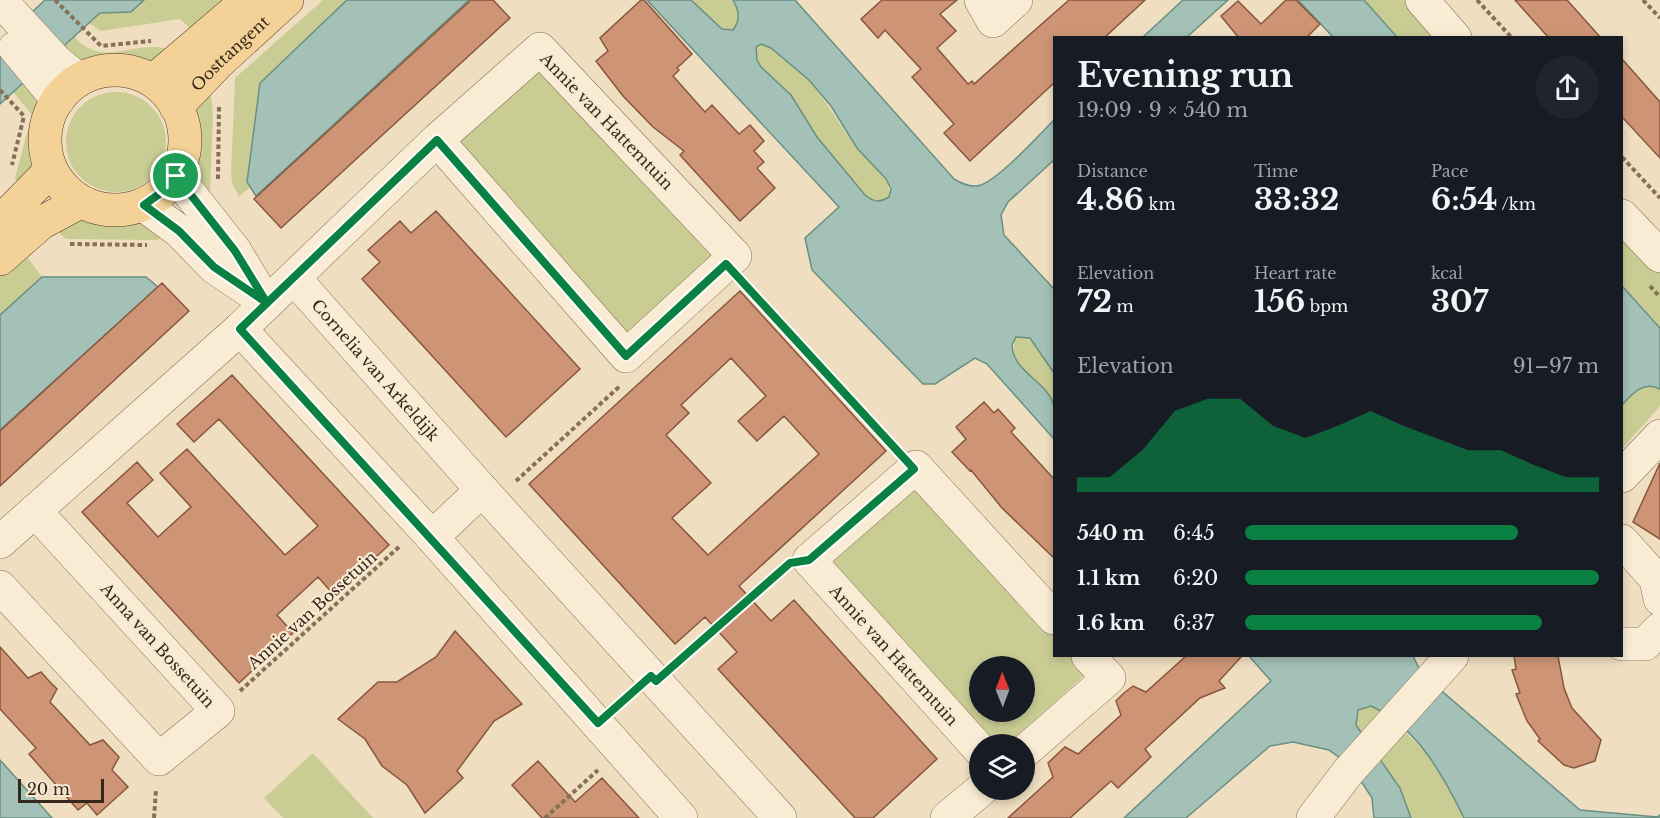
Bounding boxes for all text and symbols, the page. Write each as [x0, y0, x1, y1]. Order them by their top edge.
street label: Oosttangent [186, 11, 273, 95]
street label: Annie van Hattemtuin [536, 48, 678, 194]
text: Evening run [1077, 55, 1293, 96]
button: share [1536, 56, 1599, 119]
text: 19:09 · 9 × 540 m [1077, 98, 1248, 122]
pin [150, 150, 201, 201]
icon: arrive [159, 159, 192, 192]
text: Distance [1077, 161, 1148, 181]
text: Time [1254, 161, 1298, 181]
text: Pace [1431, 161, 1468, 181]
text: 4.86 [1077, 181, 1144, 218]
text: 33:32 [1254, 181, 1339, 218]
text: 6:54 [1431, 181, 1498, 218]
text: km [1144, 194, 1176, 214]
text: /km [1498, 194, 1536, 214]
text: Elevation [1077, 263, 1154, 283]
text: Heart rate [1254, 263, 1336, 283]
text: kcal [1431, 263, 1463, 283]
text: 72 [1077, 283, 1112, 320]
text: 156 [1254, 283, 1305, 320]
text: 307 [1431, 283, 1488, 320]
street label: Cornelia van Arkeldijk [307, 295, 444, 445]
text: m [1112, 296, 1134, 316]
text: bpm [1305, 296, 1348, 316]
text: Elevation [1077, 354, 1174, 378]
text: 91–97 m [1513, 354, 1599, 378]
text: 540 m [1077, 521, 1145, 545]
text: 6:45 [1173, 521, 1215, 545]
street label: Annie van Bossetuin [243, 547, 381, 674]
text: 1.1 km [1077, 566, 1140, 590]
text: 6:20 [1173, 566, 1218, 590]
street label: Anna van Bossetuin [96, 578, 219, 712]
street label: Annie van Hattemtuin [825, 580, 963, 730]
text: 1.6 km [1077, 611, 1145, 635]
text: 6:37 [1173, 611, 1214, 635]
north arrow [969, 656, 1035, 722]
map controls [969, 656, 1035, 800]
button: layers [969, 734, 1035, 800]
scale bar [18, 776, 104, 804]
text: 20 m [27, 779, 70, 799]

